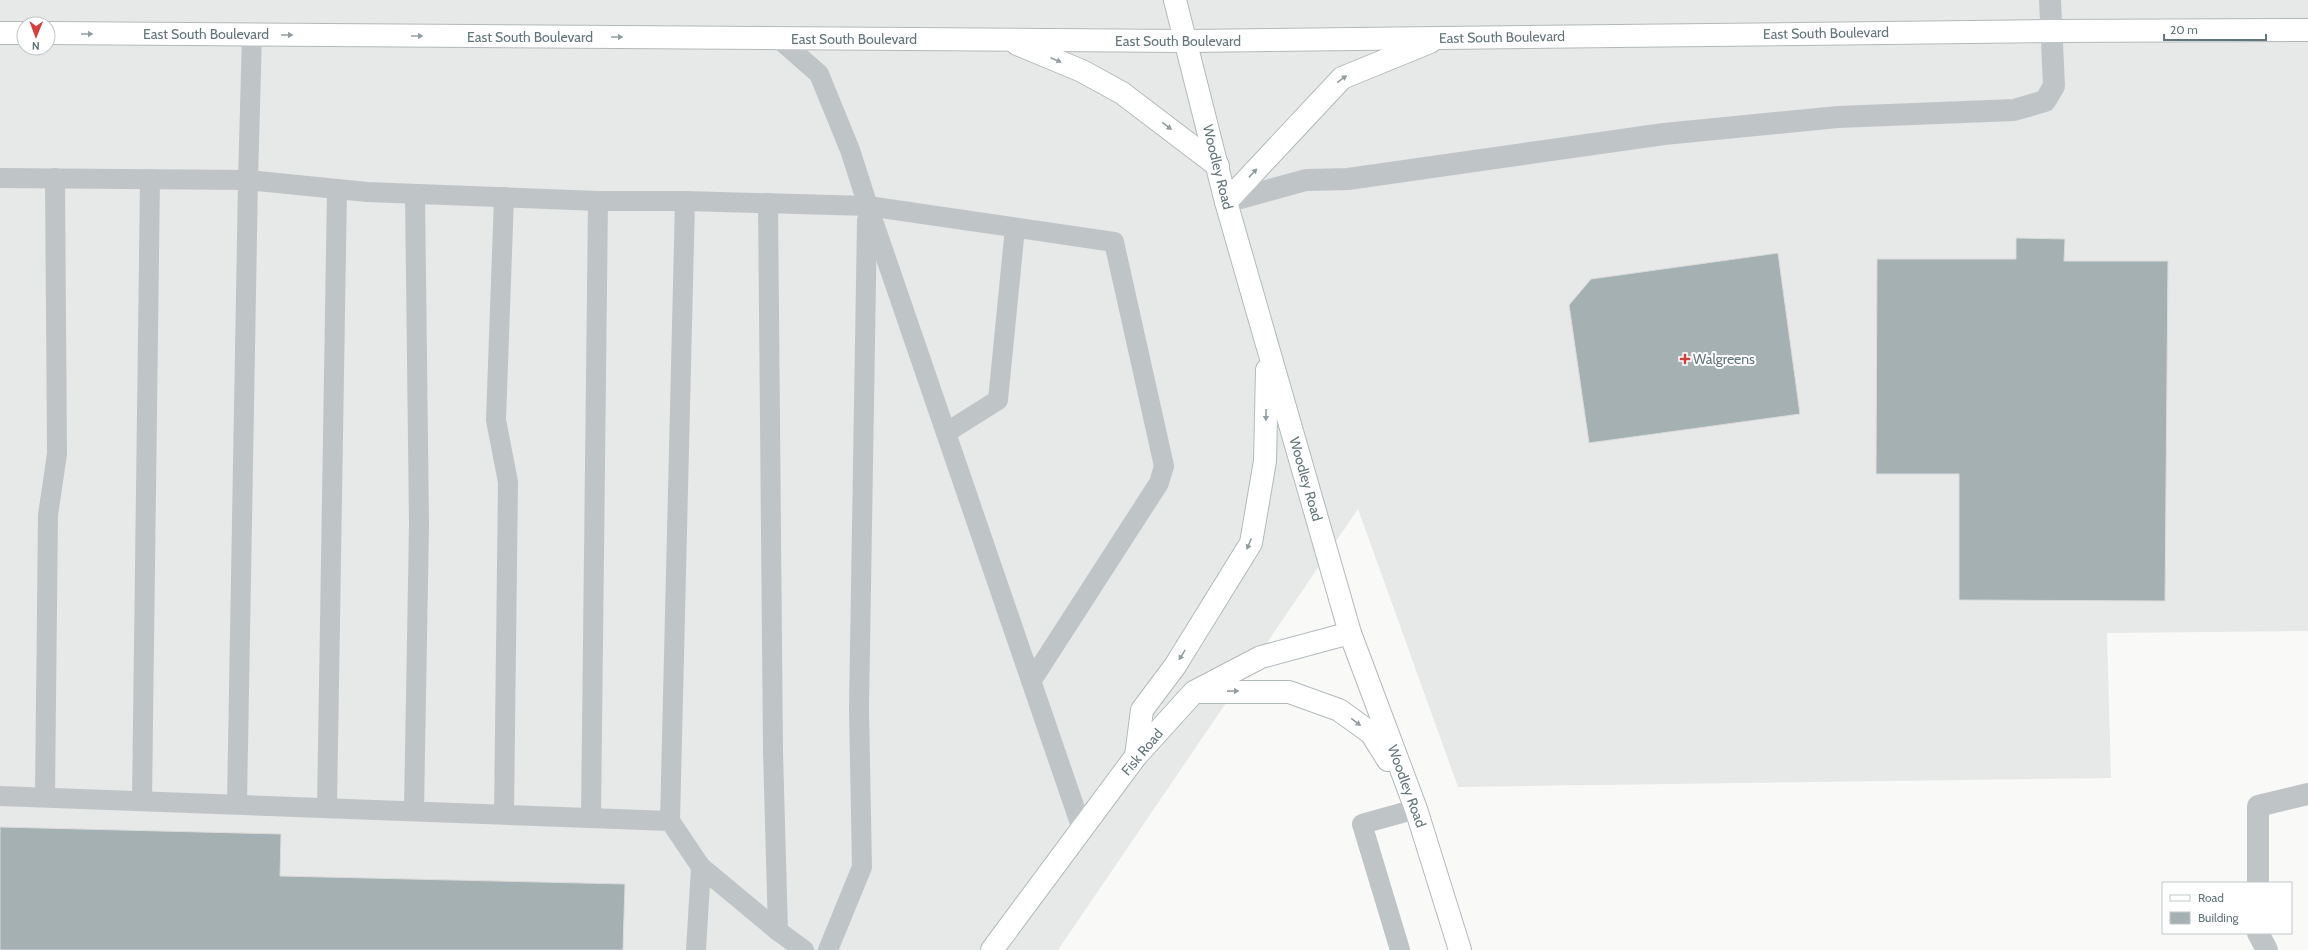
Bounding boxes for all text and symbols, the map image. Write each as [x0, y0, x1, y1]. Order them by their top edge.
north arrow [16, 16, 56, 56]
scale bar [2164, 16, 2266, 42]
text: 20 m [2170, 22, 2198, 37]
street label: East South Boulevard [1763, 23, 1889, 43]
street label: East South Boulevard [143, 25, 269, 43]
street label: East South Boulevard [1439, 27, 1565, 47]
street label: East South Boulevard [467, 28, 593, 46]
street label: East South Boulevard [791, 30, 917, 48]
one-way arrow [81, 31, 94, 37]
one-way arrow [281, 32, 294, 38]
street label: East South Boulevard [1115, 32, 1241, 50]
one-way arrow [411, 33, 424, 39]
one-way arrow [611, 34, 624, 40]
text: N [32, 39, 40, 53]
one-way arrow [1050, 58, 1062, 64]
one-way arrow [1337, 75, 1348, 83]
one-way arrow [1162, 122, 1173, 131]
street label: Woodley Road [1199, 123, 1237, 211]
one-way arrow [1248, 169, 1257, 178]
place label: Walgreens [1693, 350, 1755, 368]
marker: Walgreens [1680, 354, 1690, 364]
one-way arrow [1263, 409, 1269, 422]
street label: Woodley Road [1285, 435, 1327, 523]
one-way arrow [1246, 538, 1252, 549]
one-way arrow [1178, 650, 1186, 660]
one-way arrow [1227, 688, 1240, 694]
one-way arrow [1351, 718, 1361, 726]
street label: Fisk Road [1117, 725, 1167, 779]
street label: Woodley Road [1384, 742, 1430, 830]
legend [2162, 882, 2292, 934]
text: Road [2198, 890, 2224, 905]
text: Building [2198, 910, 2240, 925]

